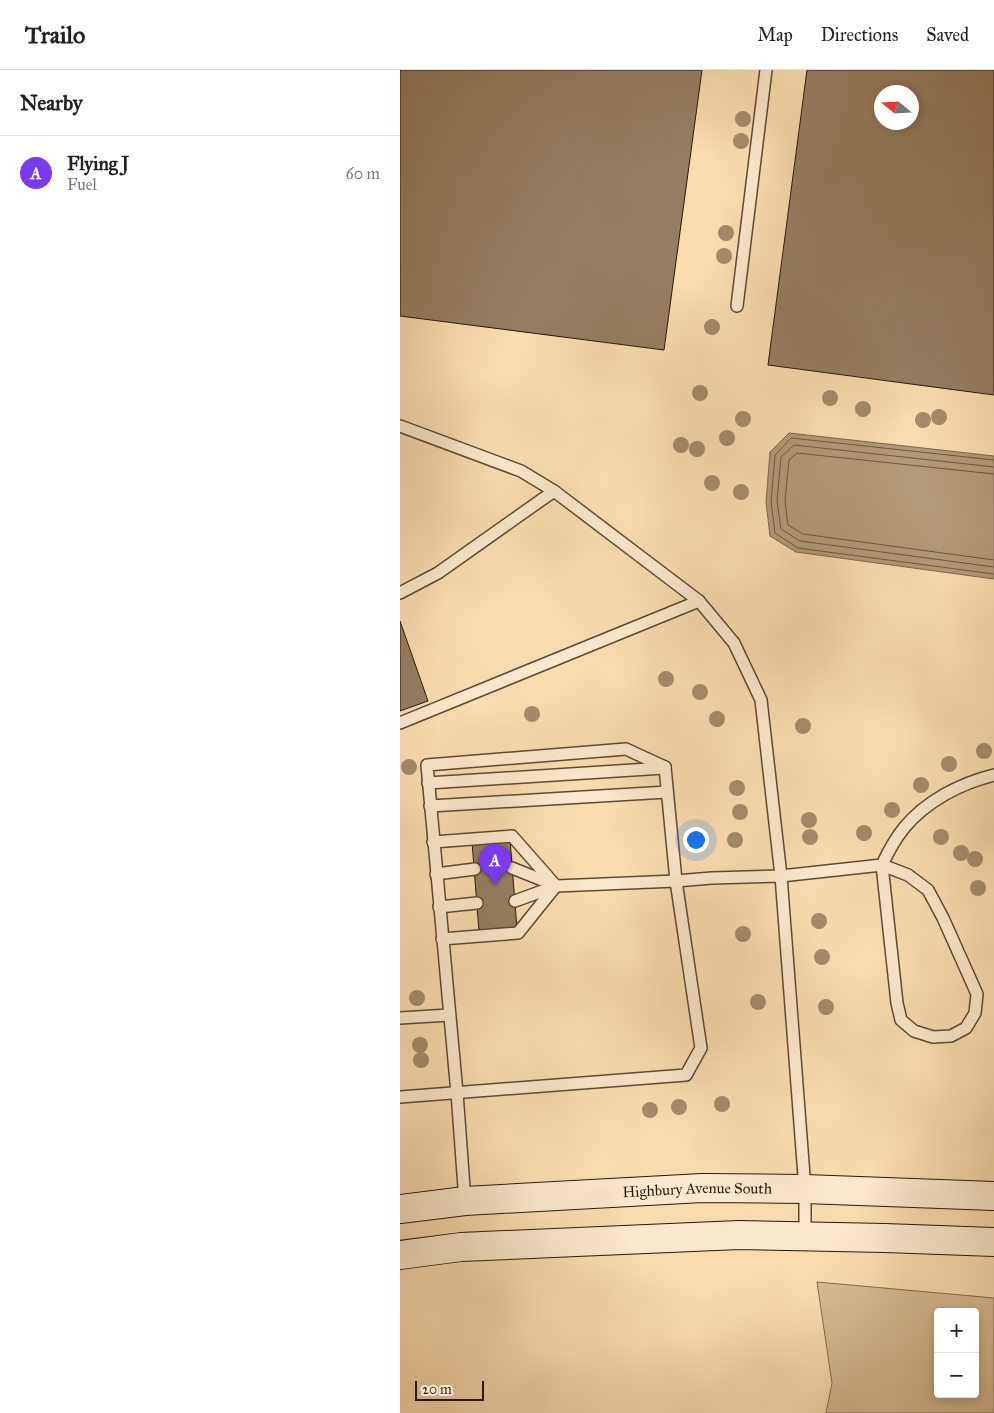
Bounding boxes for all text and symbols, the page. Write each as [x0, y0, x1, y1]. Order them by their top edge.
text: Trailo [25, 20, 85, 50]
text: Map [757, 24, 793, 46]
text: Directions [821, 24, 898, 46]
text: Saved [926, 24, 969, 46]
north arrow [874, 85, 919, 130]
text: Nearby [20, 90, 83, 116]
text: Flying J [67, 152, 129, 175]
text: A [31, 164, 41, 183]
text: 60 m [346, 164, 380, 183]
text: Fuel [67, 175, 97, 194]
your location [683, 827, 709, 853]
pin: A [479, 844, 511, 885]
street label: Highbury Avenue South [622, 1179, 773, 1201]
map controls [934, 1308, 979, 1398]
button: + [934, 1308, 979, 1353]
button: − [934, 1353, 979, 1398]
scale bar [415, 1378, 484, 1401]
text: 20 m [422, 1381, 452, 1398]

